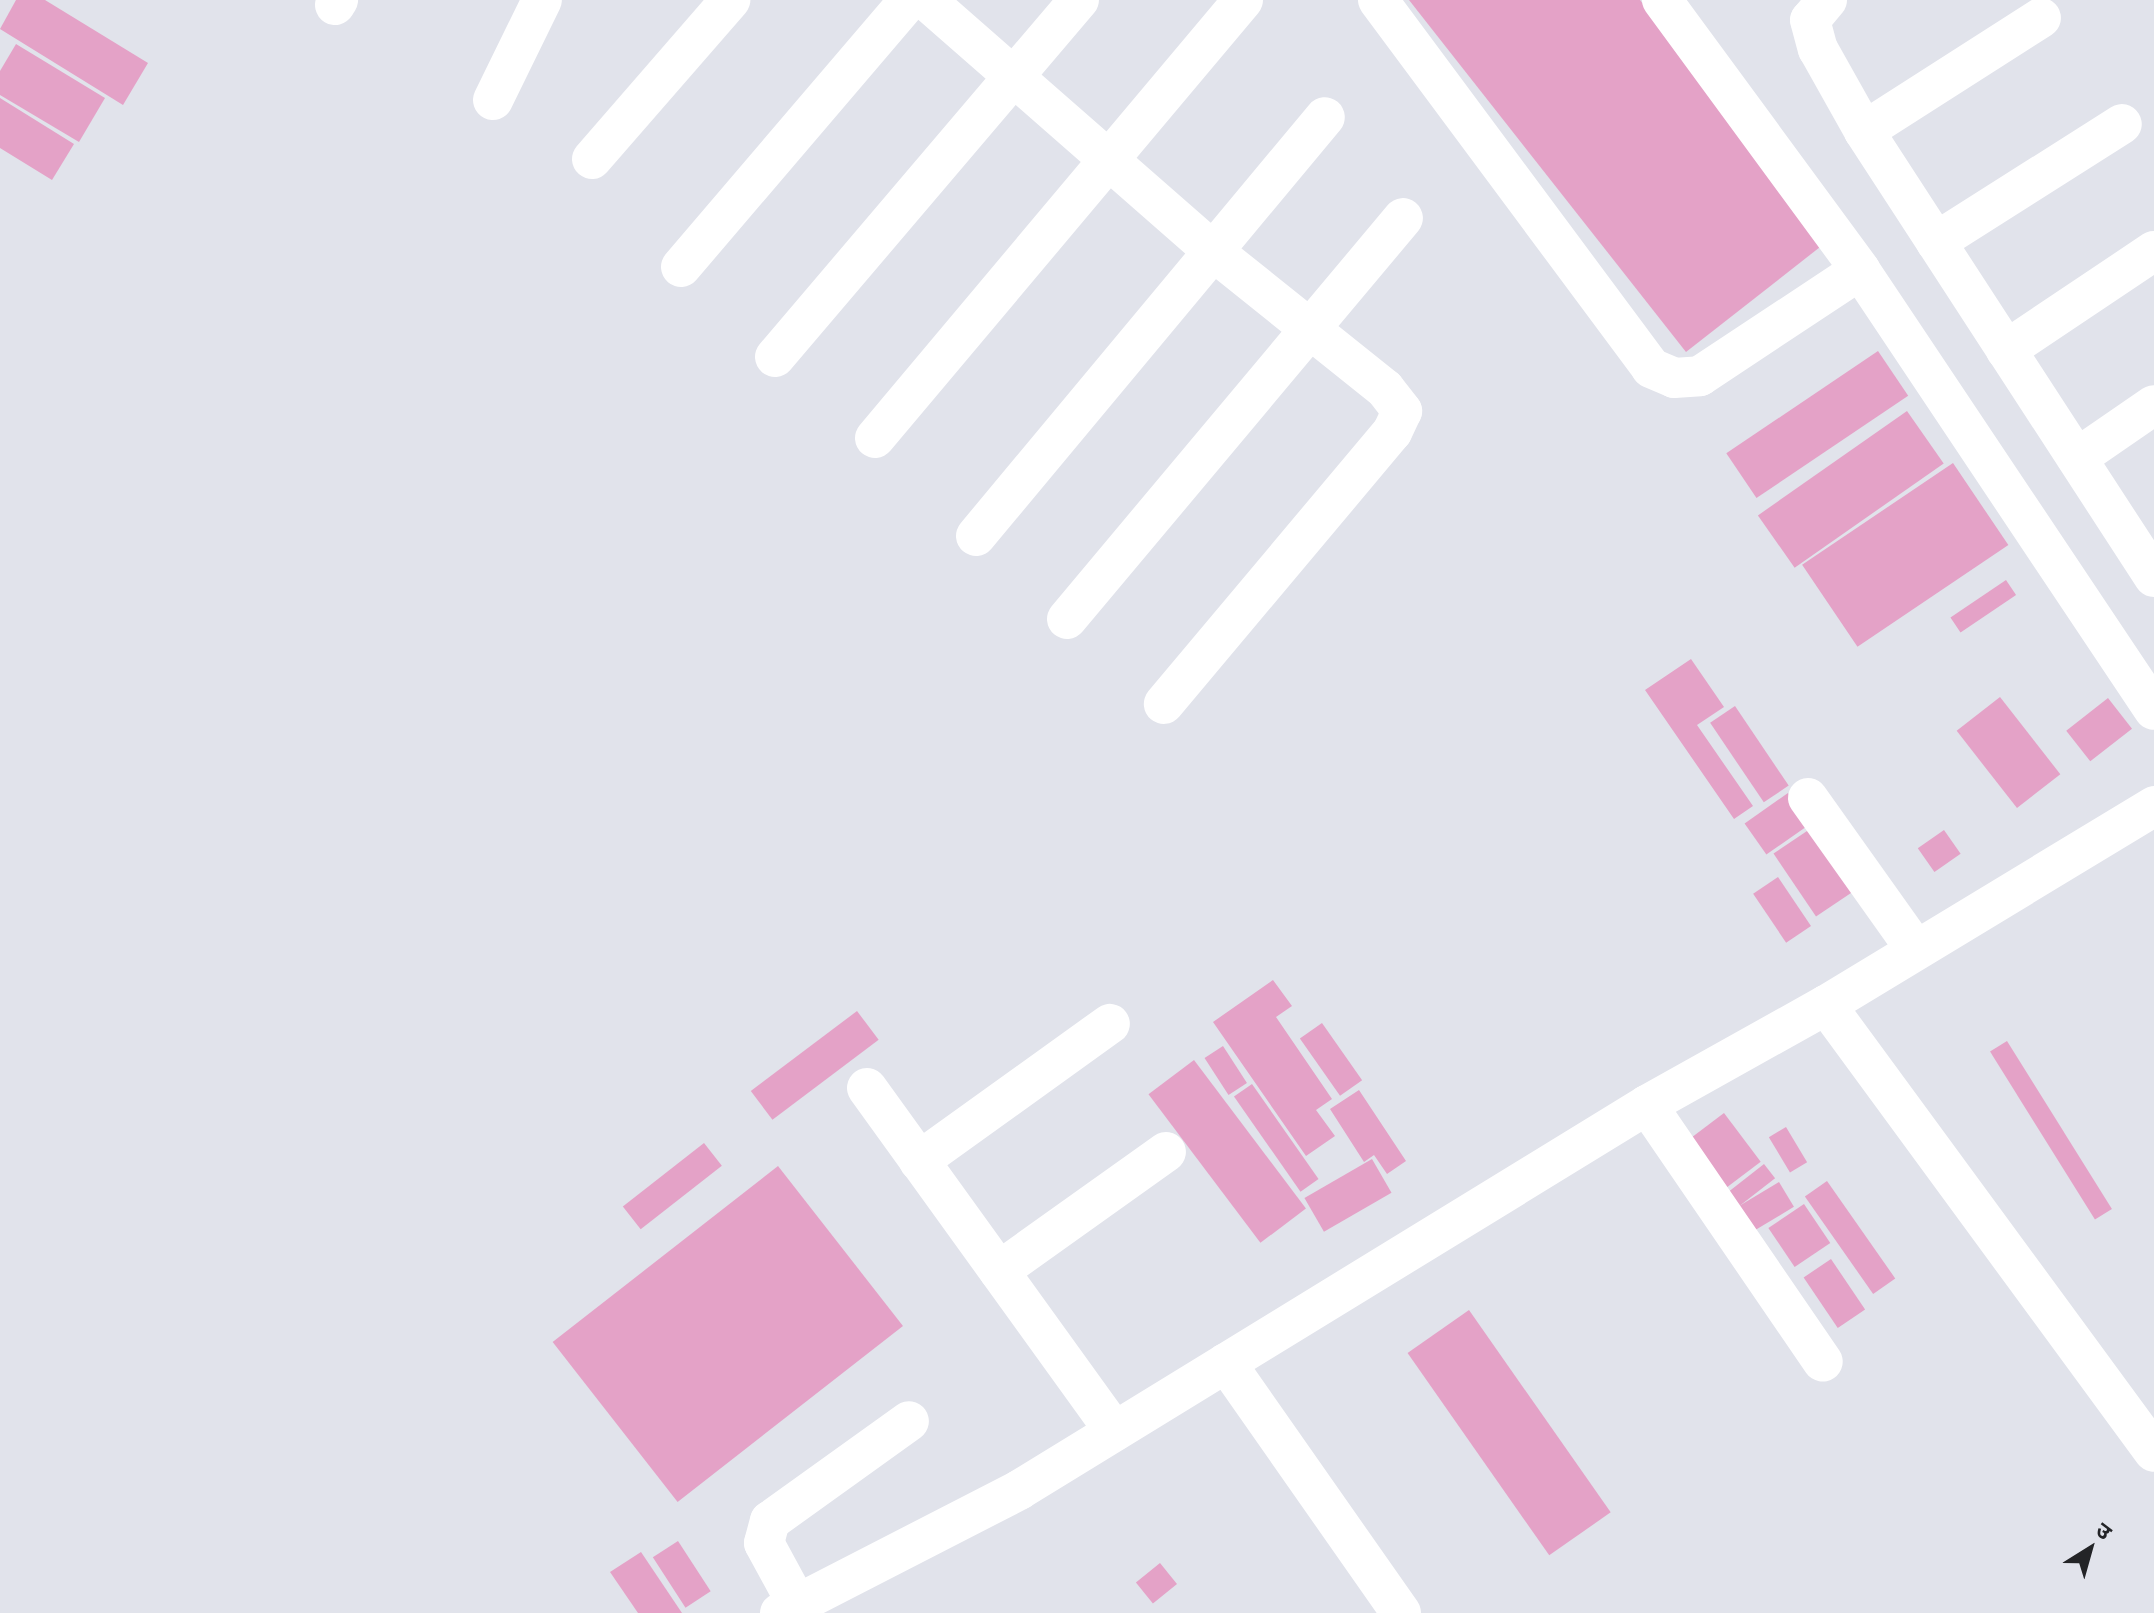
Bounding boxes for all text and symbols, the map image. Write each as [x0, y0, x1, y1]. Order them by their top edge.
north arrow [2050, 1509, 2130, 1589]
text: उ [2091, 1516, 2117, 1544]

